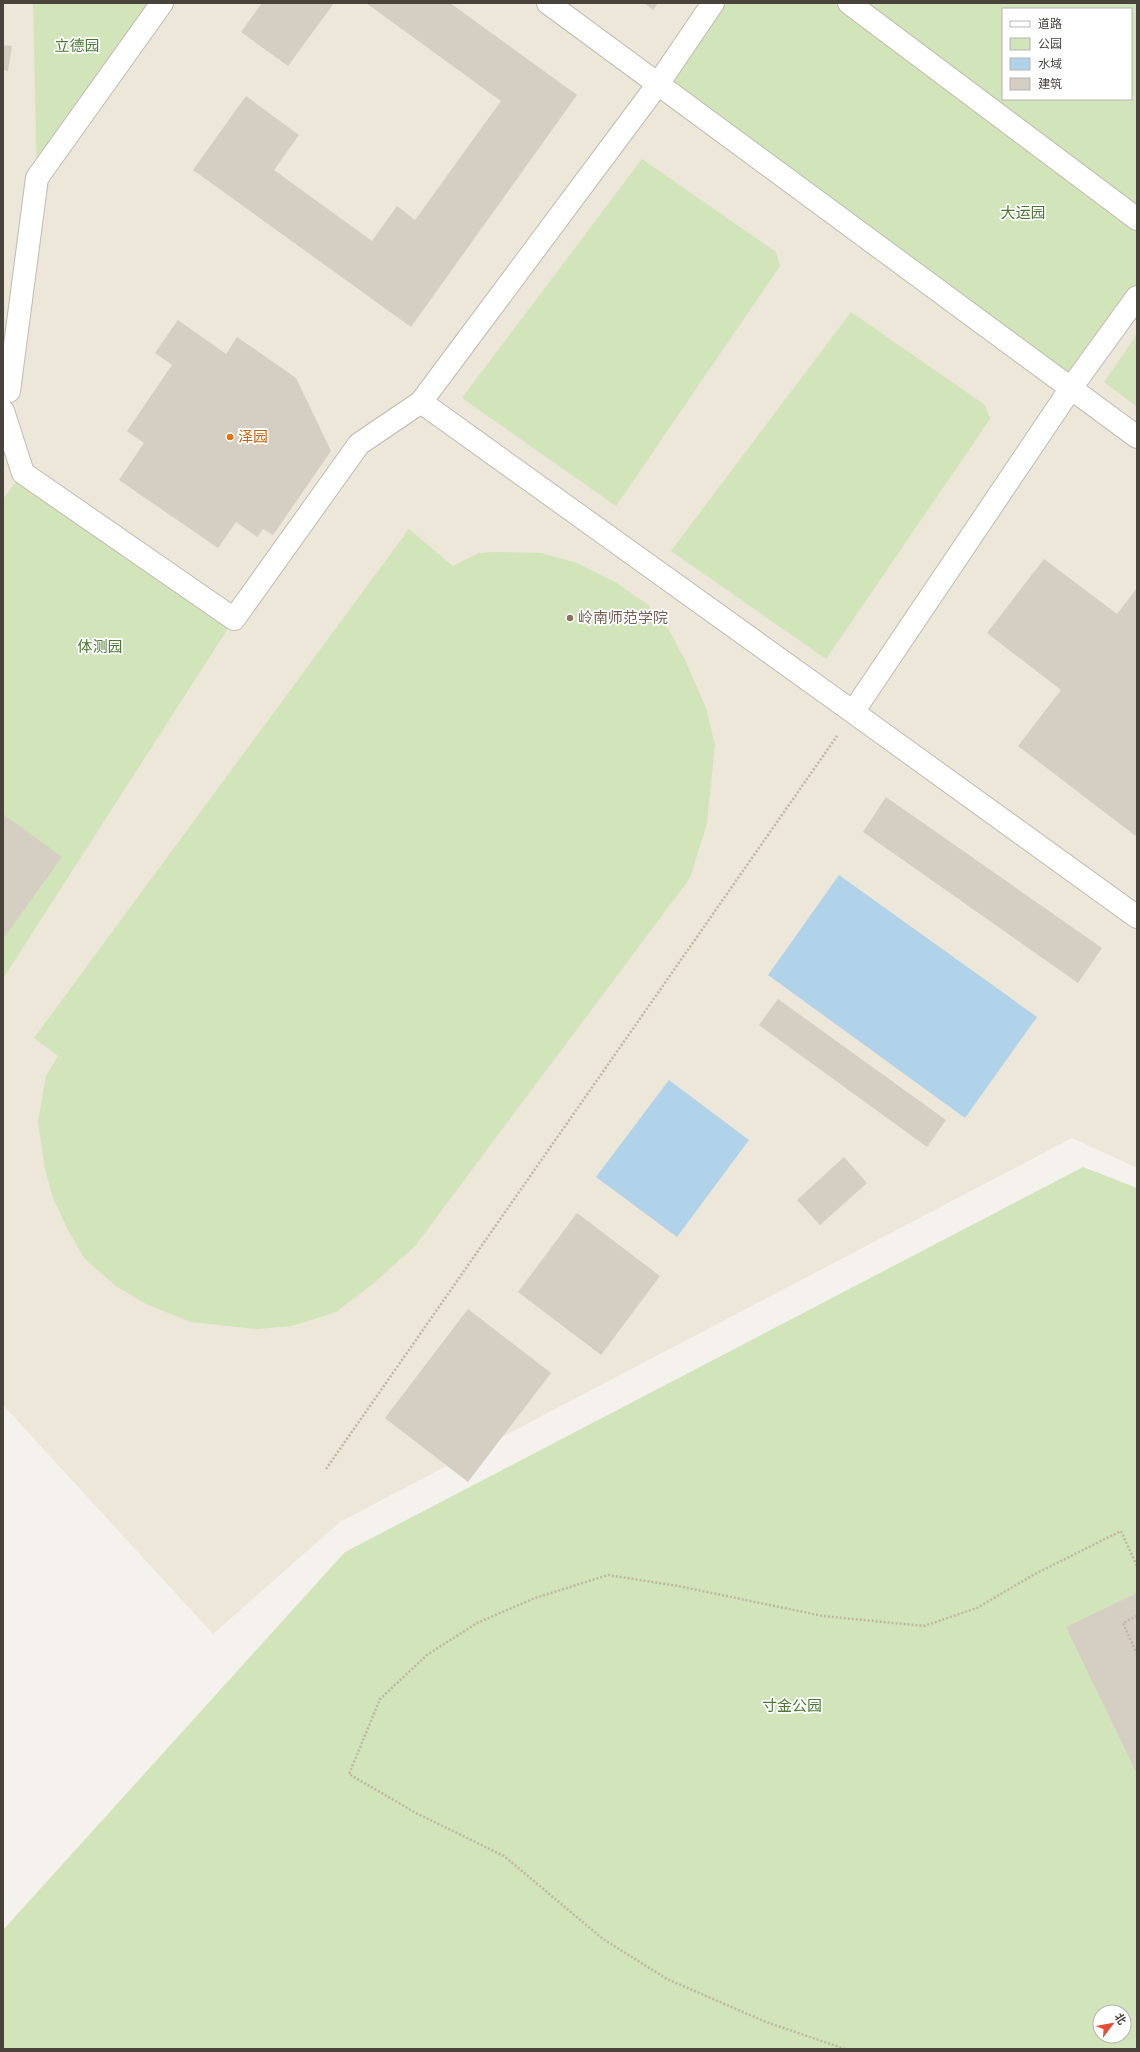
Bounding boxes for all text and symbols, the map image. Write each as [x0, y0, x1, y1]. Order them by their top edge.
legend [1002, 8, 1132, 100]
text: 道路 [1038, 15, 1062, 33]
park label: 立德园 [54, 35, 100, 57]
text: 公园 [1038, 35, 1062, 53]
text: 水域 [1038, 55, 1062, 73]
text: 建筑 [1038, 75, 1062, 93]
park label: 大运园 [1000, 202, 1046, 224]
place label: 泽园 [238, 426, 268, 448]
marker: 泽园 [225, 432, 235, 442]
place label: 岭南师范学院 [578, 607, 668, 629]
marker: 岭南师范学院 [565, 613, 575, 623]
park label: 体测园 [77, 636, 123, 658]
park label: 寸金公园 [762, 1695, 822, 1717]
north arrow [1092, 2004, 1132, 2044]
text: 北 [1111, 2010, 1130, 2028]

